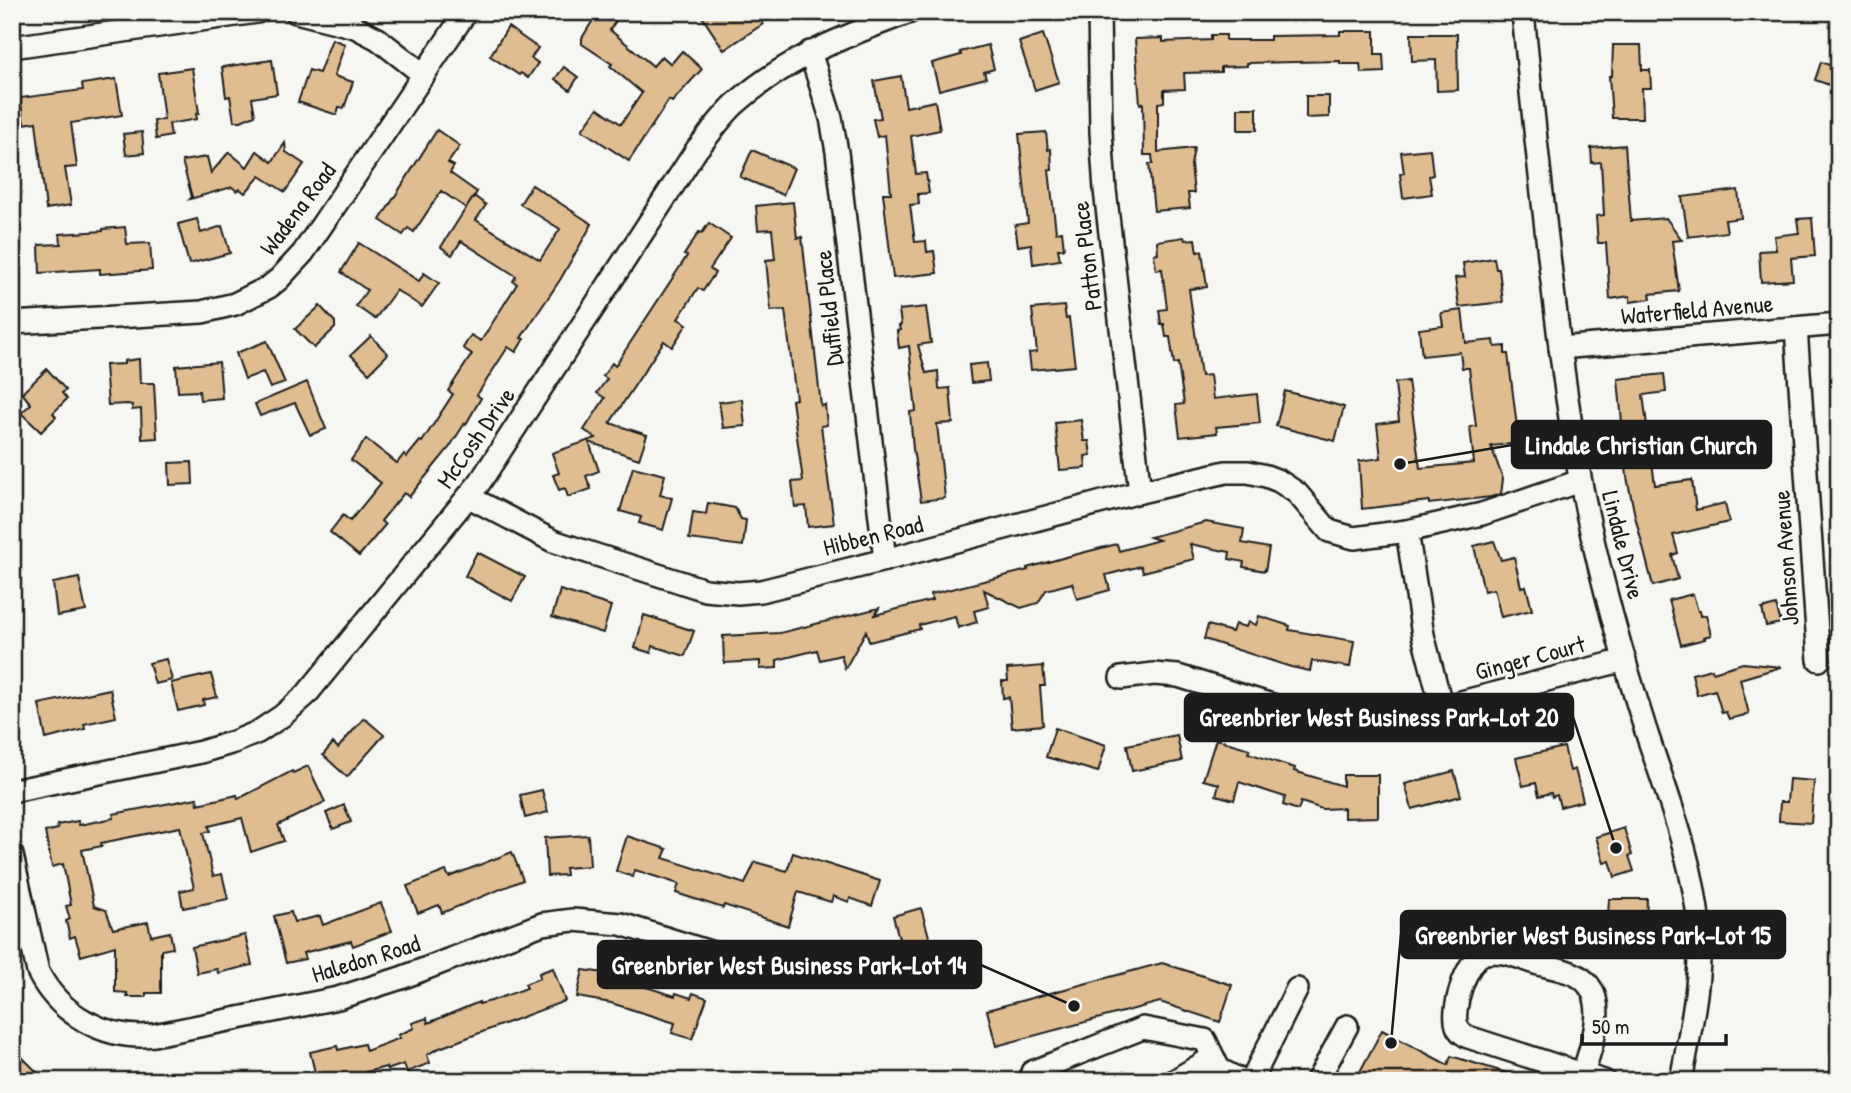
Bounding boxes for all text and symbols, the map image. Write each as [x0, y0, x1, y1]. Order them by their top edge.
street label: Wadena Road [252, 156, 343, 261]
street label: Patton Place [1063, 199, 1109, 313]
street label: Duffield Place [806, 248, 850, 367]
street label: Waterfield Avenue [1620, 286, 1775, 332]
street label: McCosh Drive [429, 380, 522, 494]
callout: Lindale Christian Church [1512, 421, 1771, 468]
text: Lindale Christian Church [1525, 427, 1757, 462]
street label: Lindale Drive [1595, 487, 1653, 603]
street label: Johnson Avenue [1764, 489, 1806, 627]
street label: Hibben Road [820, 507, 926, 563]
street label: Ginger Court [1471, 627, 1589, 687]
callout: Greenbrier West Business Park-Lot 20 [1185, 694, 1573, 741]
text: Greenbrier West Business Park-Lot 20 [1199, 699, 1559, 734]
callout: Greenbrier West Business Park-Lot 15 [1401, 911, 1785, 958]
text: Greenbrier West Business Park-Lot 15 [1415, 917, 1771, 952]
street label: Haledon Road [308, 926, 424, 990]
callout: Greenbrier West Business Park-Lot 14 [598, 941, 981, 988]
text: Greenbrier West Business Park-Lot 14 [612, 947, 967, 982]
scale bar [1582, 1002, 1725, 1046]
text: 50 m [1592, 1012, 1629, 1041]

